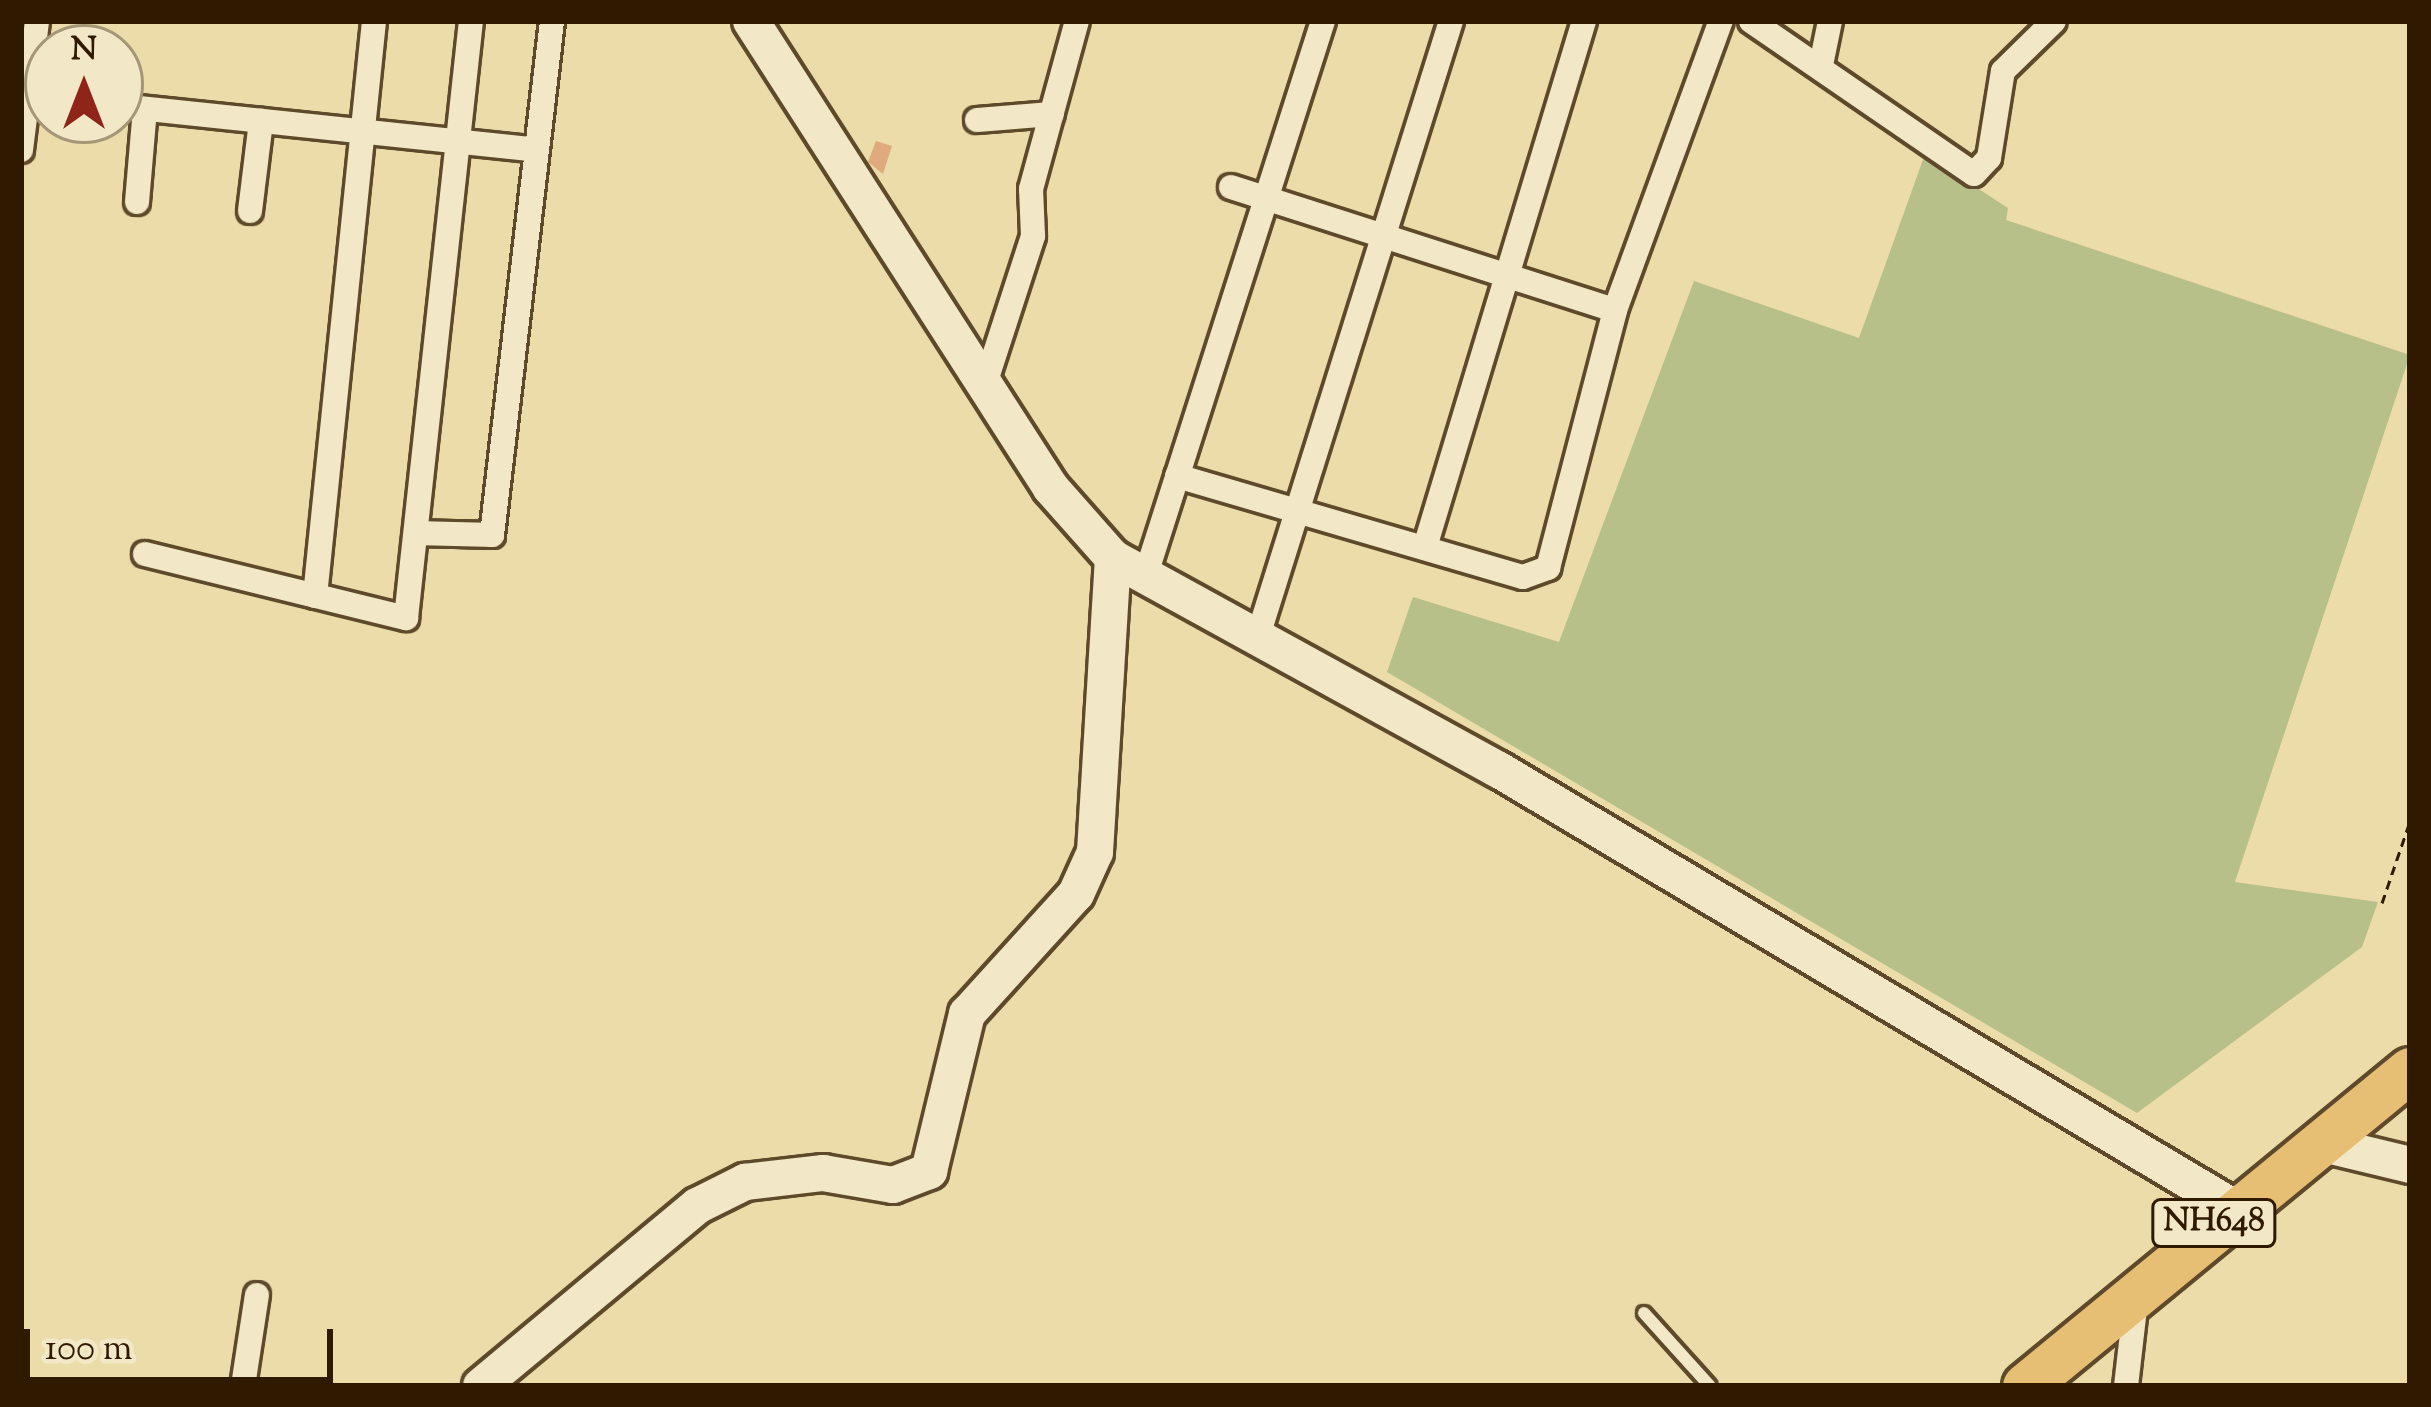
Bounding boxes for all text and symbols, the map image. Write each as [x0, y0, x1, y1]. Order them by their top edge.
north arrow [24, 24, 144, 144]
text: N [71, 27, 97, 75]
road number: NH648 [2151, 1196, 2277, 1250]
scale bar [30, 1305, 339, 1379]
text: 100 m [45, 1324, 132, 1376]

